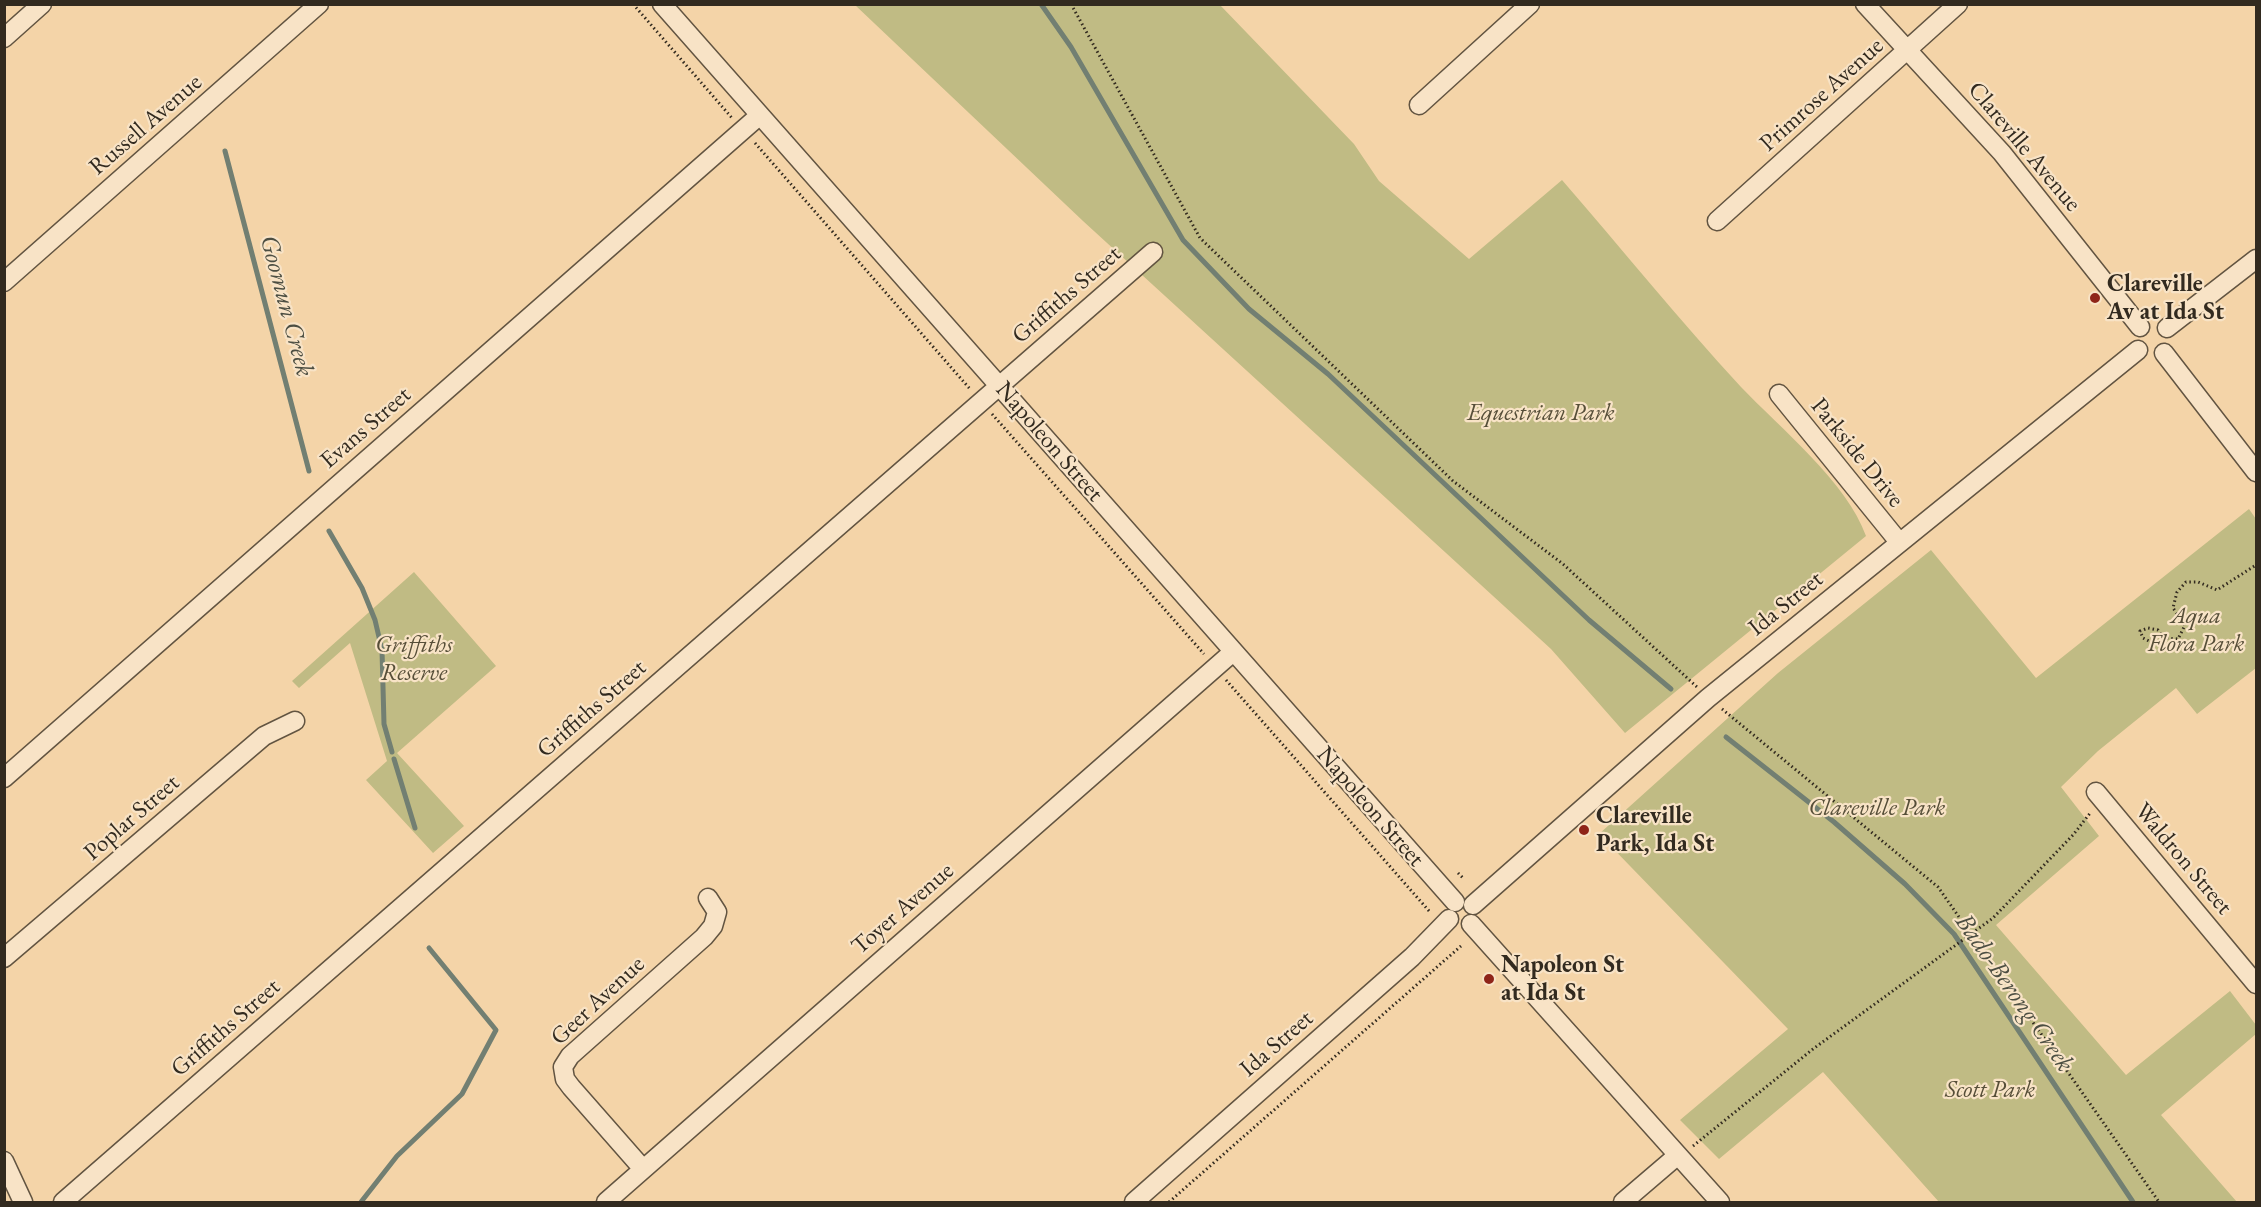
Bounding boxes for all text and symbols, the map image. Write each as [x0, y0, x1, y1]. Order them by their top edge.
street label: Primrose Avenue [1754, 32, 1890, 158]
street label: Russell Avenue [84, 68, 208, 182]
street label: Clareville Avenue [1961, 76, 2087, 218]
water label: Goomun Creek [252, 232, 320, 380]
street label: Griffiths Street [1007, 240, 1127, 350]
place label: Clareville Av at Ida St [2107, 270, 2224, 326]
marker: Clareville Av at Ida St [2088, 291, 2102, 305]
street label: Napoleon Street [989, 376, 1109, 508]
street label: Evans Street [315, 381, 417, 475]
street label: Parkside Drive [1804, 393, 1910, 513]
park label: Equestrian Park [1467, 399, 1615, 427]
street label: Ida Street [1743, 565, 1829, 643]
park label: Aqua Flora Park [2148, 602, 2244, 658]
park label: Griffiths Reserve [375, 631, 453, 687]
street label: Griffiths Street [532, 654, 652, 764]
street label: Napoleon Street [1310, 741, 1430, 873]
street label: Poplar Street [78, 769, 186, 867]
park label: Clareville Park [1808, 794, 1946, 822]
street label: Waldron Street [2128, 797, 2238, 921]
place label: Clareville Park, Ida St [1596, 802, 1714, 858]
marker: Clareville Park, Ida St [1577, 823, 1591, 837]
street label: Toyer Avenue [846, 857, 960, 961]
water label: Bado-Berong Creek [1948, 908, 2080, 1078]
street label: Geer Avenue [545, 950, 651, 1052]
place label: Napoleon St at Ida St [1501, 951, 1624, 1007]
marker: Napoleon St at Ida St [1482, 972, 1496, 986]
street label: Griffiths Street [166, 973, 286, 1083]
street label: Ida Street [1235, 1004, 1319, 1084]
park label: Scott Park [1945, 1076, 2035, 1104]

